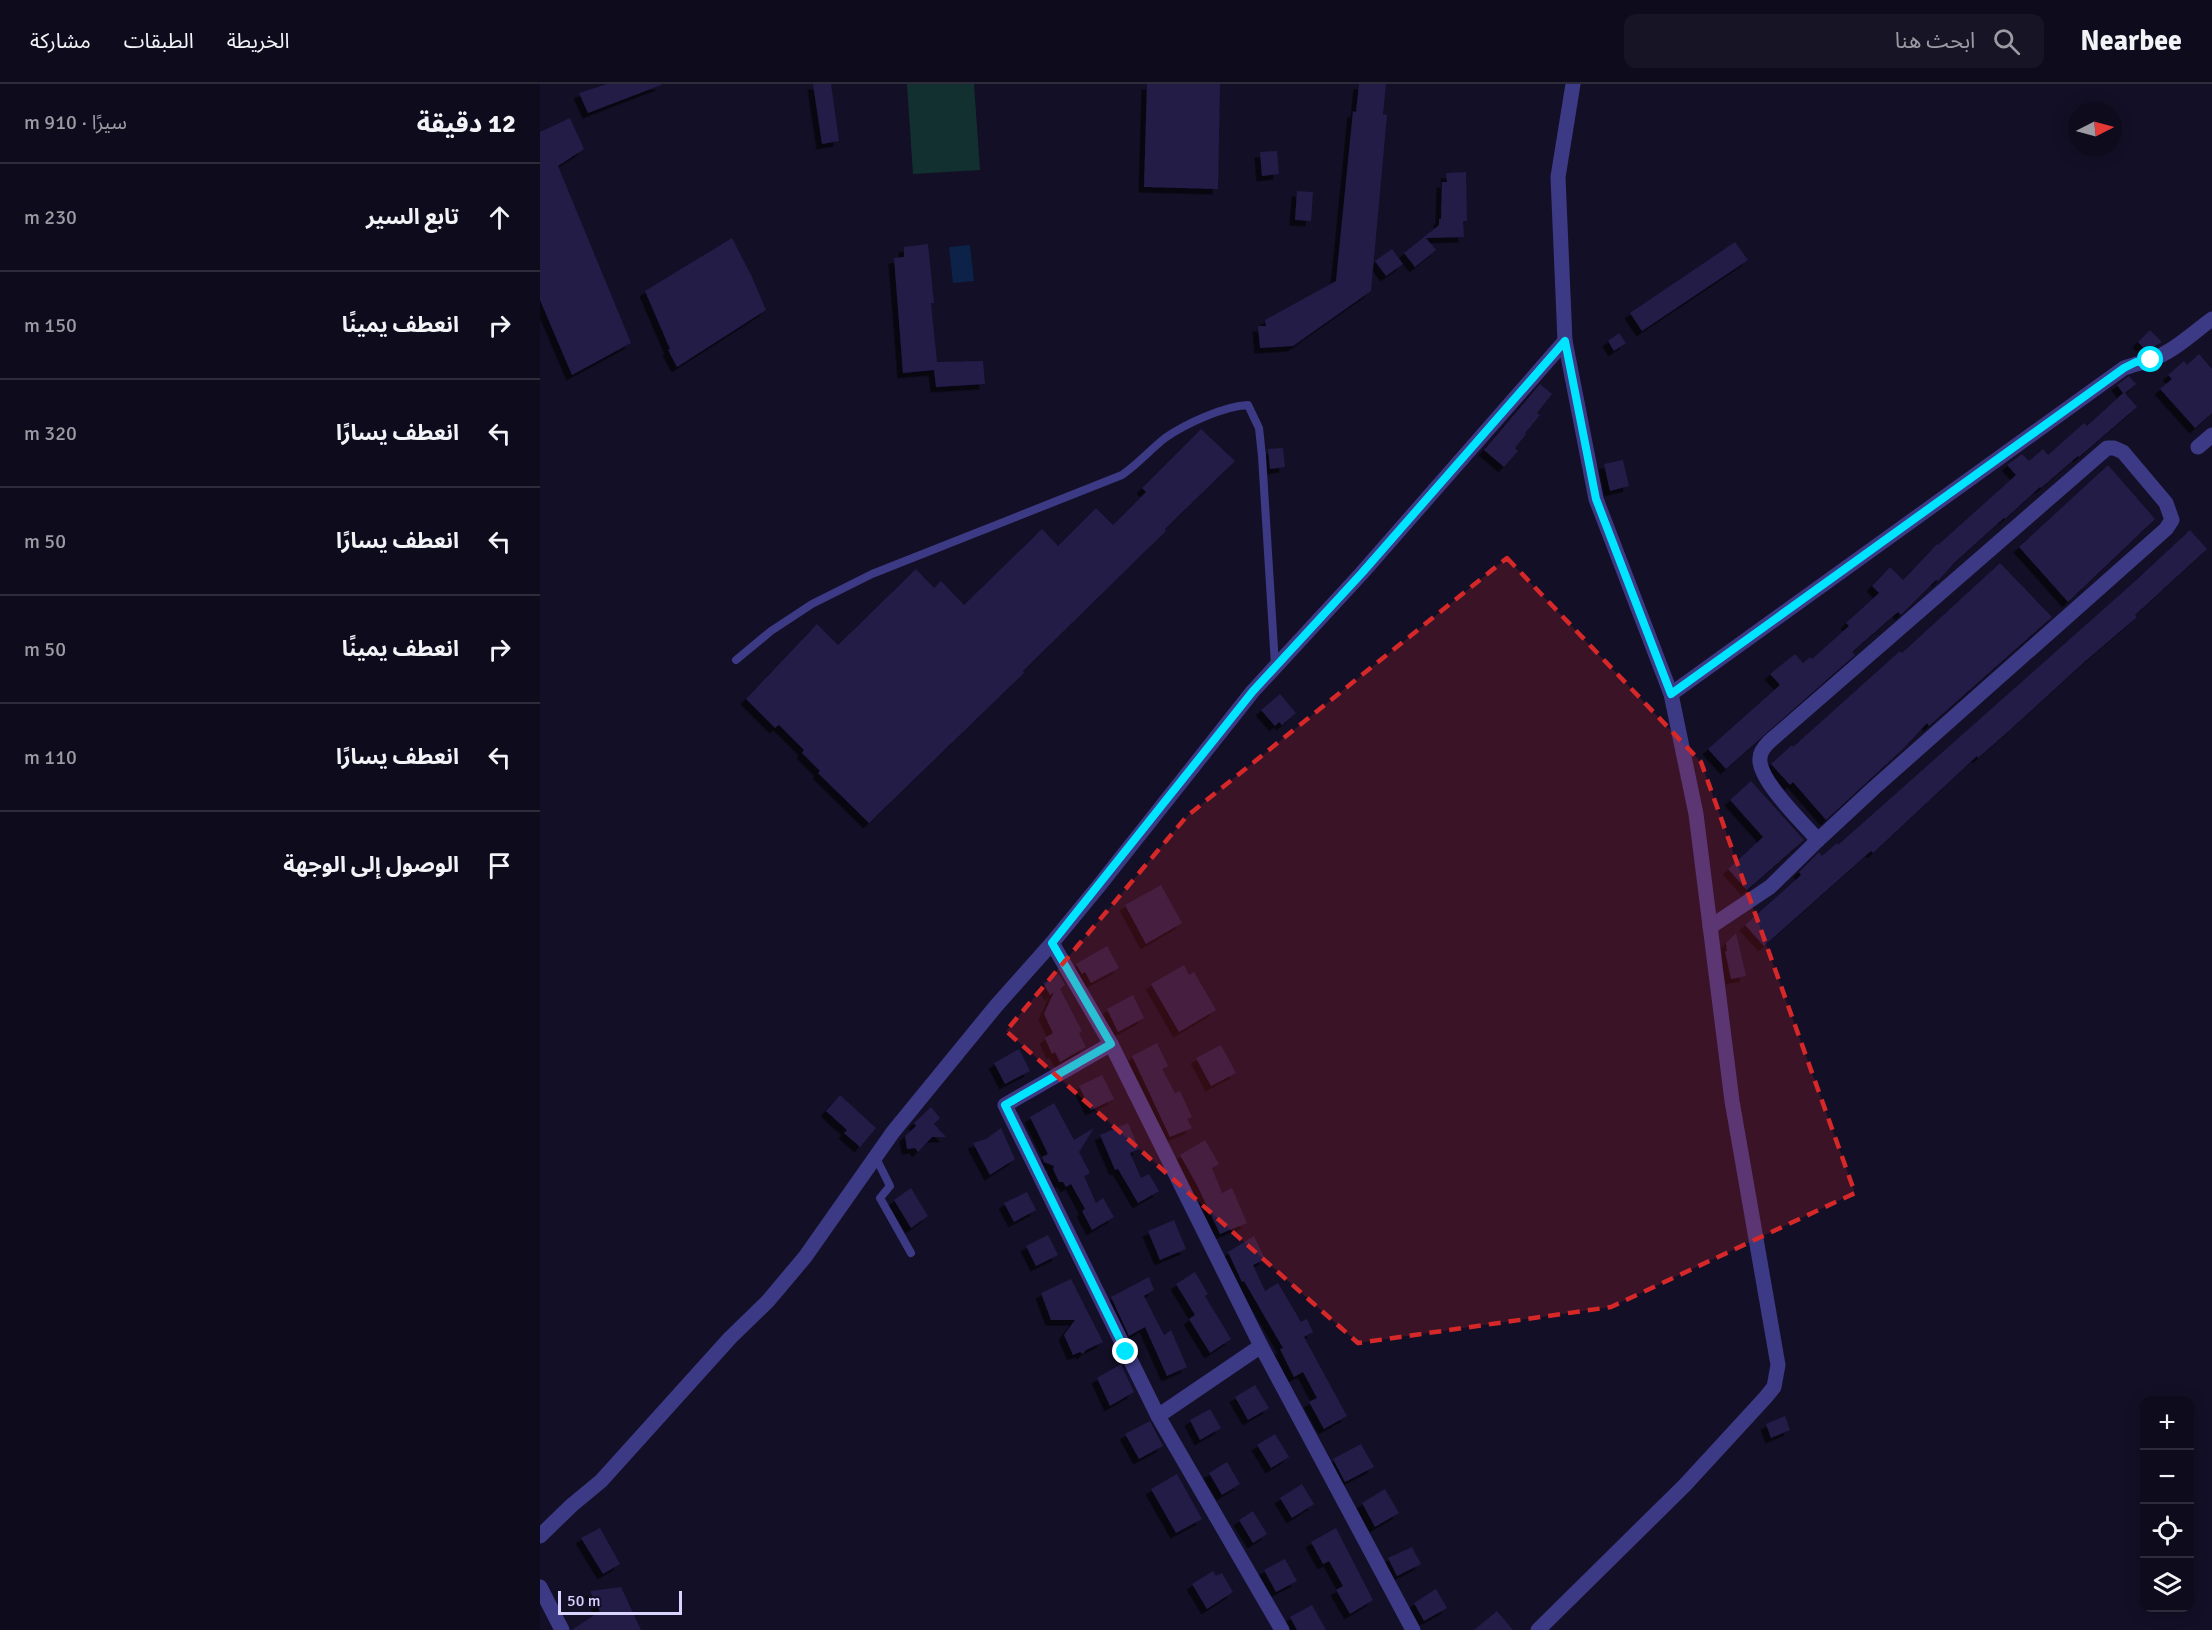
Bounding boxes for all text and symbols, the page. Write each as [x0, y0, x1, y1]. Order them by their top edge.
search box [1624, 14, 2044, 68]
text: Nearbee [2080, 24, 2182, 58]
icon: search [1990, 25, 2023, 58]
text: ابحث هنا [1895, 27, 1975, 54]
text: مشاركة [30, 28, 91, 54]
text: الطبقات [124, 28, 194, 54]
text: الخريطة [227, 28, 290, 54]
north arrow [2068, 102, 2122, 156]
text: 12 دقيقة [417, 108, 516, 140]
text: سيرًا · 910 m [24, 110, 127, 135]
icon: ahead [483, 201, 516, 234]
text: تابع السير [366, 203, 459, 230]
text: 230 m [24, 205, 77, 230]
icon: right [483, 309, 516, 342]
text: انعطف يمينًا [342, 311, 459, 338]
text: 150 m [24, 313, 77, 338]
route start [2137, 346, 2163, 372]
icon: left [483, 417, 516, 450]
text: انعطف يسارًا [336, 419, 459, 446]
text: 320 m [24, 421, 77, 446]
icon: left [483, 525, 516, 558]
text: انعطف يسارًا [336, 527, 459, 554]
text: 50 m [24, 529, 66, 554]
icon: right [483, 633, 516, 666]
text: انعطف يمينًا [342, 635, 459, 662]
text: 50 m [24, 637, 66, 662]
icon: left [483, 741, 516, 774]
text: انعطف يسارًا [336, 743, 459, 770]
text: 110 m [24, 745, 77, 770]
icon: arrive [483, 849, 516, 882]
text: الوصول إلى الوجهة [283, 851, 459, 878]
route end [1112, 1338, 1138, 1364]
map controls [2140, 1396, 2194, 1612]
button: + [2140, 1396, 2194, 1450]
button: − [2140, 1450, 2194, 1504]
button: locate [2140, 1504, 2194, 1558]
button: layers [2140, 1558, 2194, 1612]
scale bar [558, 1588, 682, 1616]
text: 50 m [567, 1591, 601, 1611]

